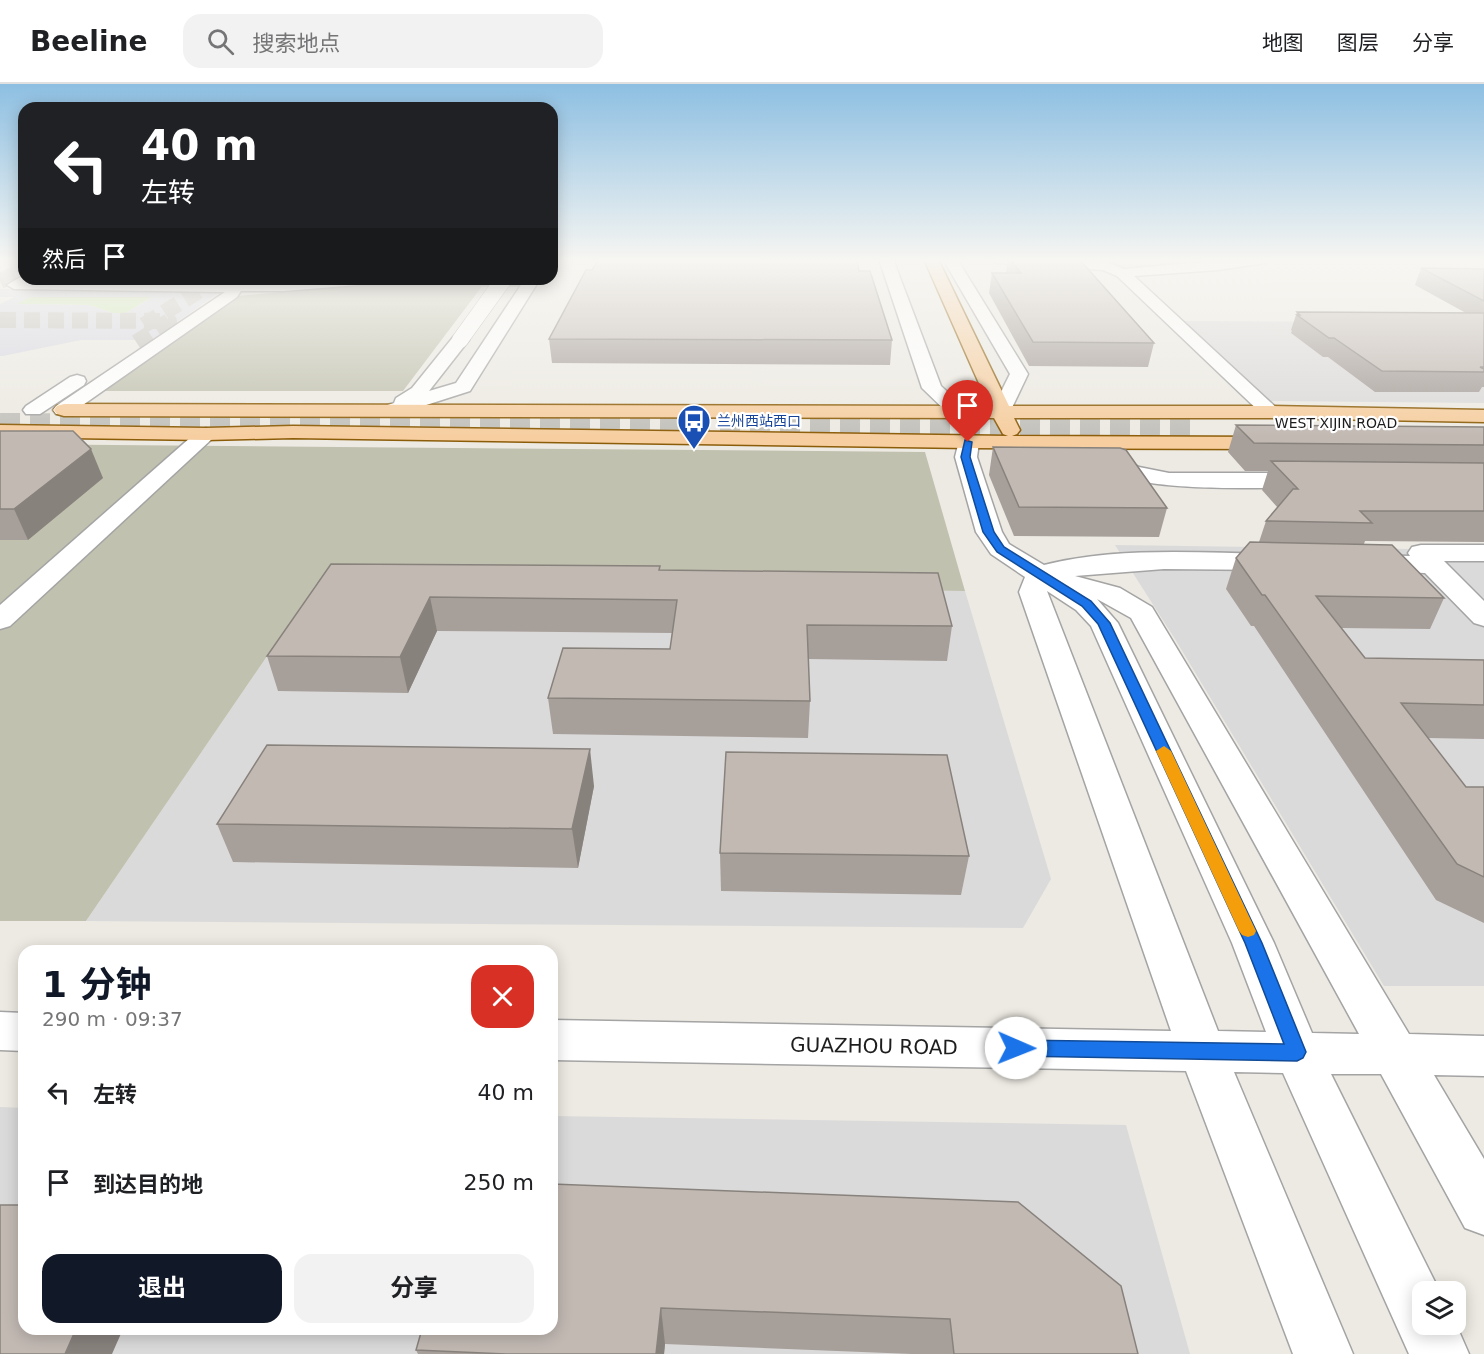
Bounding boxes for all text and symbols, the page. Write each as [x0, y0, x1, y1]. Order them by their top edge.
search box [183, 14, 603, 68]
text: Beeline [30, 25, 147, 58]
icon: search [204, 25, 237, 58]
text: 搜索地点 [252, 31, 340, 56]
text: 地图 [1262, 31, 1304, 55]
text: 图层 [1337, 31, 1379, 55]
text: 分享 [1412, 31, 1454, 55]
text: 40 m [141, 121, 258, 170]
icon: left [42, 126, 120, 204]
text: 左转 [141, 177, 195, 208]
icon: arrive [98, 240, 131, 273]
text: 然后 [42, 247, 86, 272]
pin [942, 380, 993, 442]
icon: arrive [951, 389, 984, 422]
bus stop icon: 兰州西站西口 [676, 403, 712, 450]
place label: 兰州西站西口 [717, 413, 801, 429]
street label: WEST XIJIN ROAD [1275, 415, 1397, 431]
text: 1 分钟 [42, 964, 152, 1005]
button: close [471, 965, 534, 1028]
text: 290 m · 09:37 [42, 1007, 183, 1031]
position arrow [984, 1016, 1048, 1080]
street label: GUAZHOU ROAD [790, 1033, 958, 1059]
icon: left [42, 1076, 75, 1109]
text: 40 m [478, 1080, 534, 1105]
text: 左转 [93, 1082, 137, 1107]
icon: arrive [42, 1166, 75, 1199]
text: 250 m [464, 1170, 534, 1195]
text: 到达目的地 [93, 1172, 203, 1197]
button: 退出 [42, 1254, 282, 1323]
button: 分享 [294, 1254, 534, 1323]
map controls [1412, 1281, 1466, 1335]
button: layers [1412, 1281, 1466, 1335]

